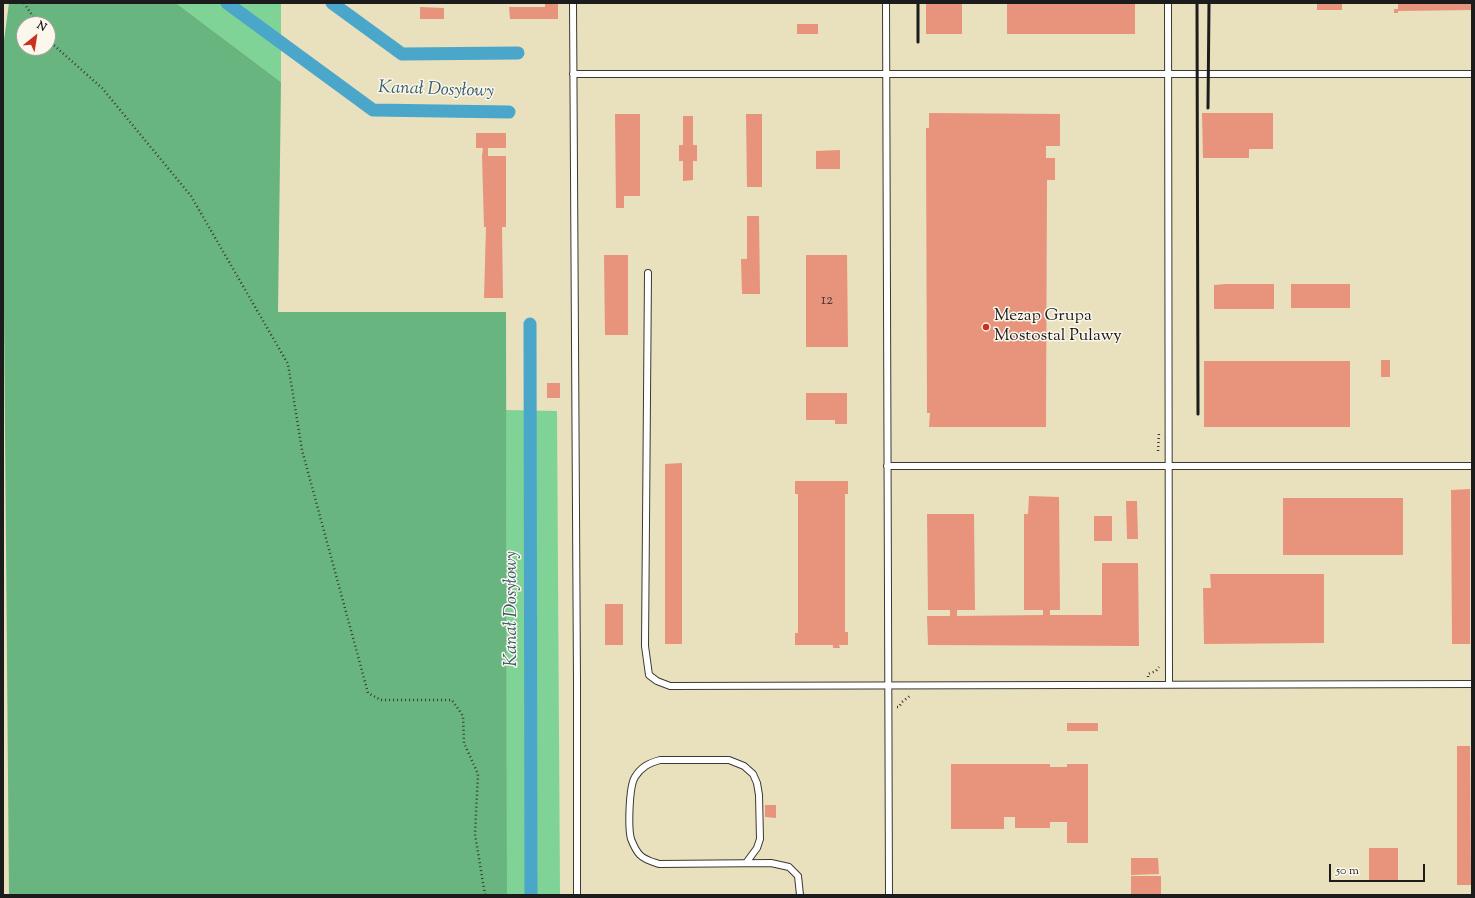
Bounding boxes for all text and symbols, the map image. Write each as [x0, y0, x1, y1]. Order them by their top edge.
north arrow [16, 16, 56, 56]
text: N [34, 17, 49, 36]
water label: Kanał Dosyłowy [378, 78, 494, 104]
house number: 12 [821, 292, 833, 310]
place label: Mezap Grupa Mostostal Pulawy [994, 307, 1122, 347]
marker: Mezap Grupa Mostostal Pulawy [981, 322, 991, 332]
water label: Kanał Dosyłowy [502, 551, 524, 667]
scale bar [1331, 856, 1427, 882]
text: 50 m [1336, 862, 1359, 880]

